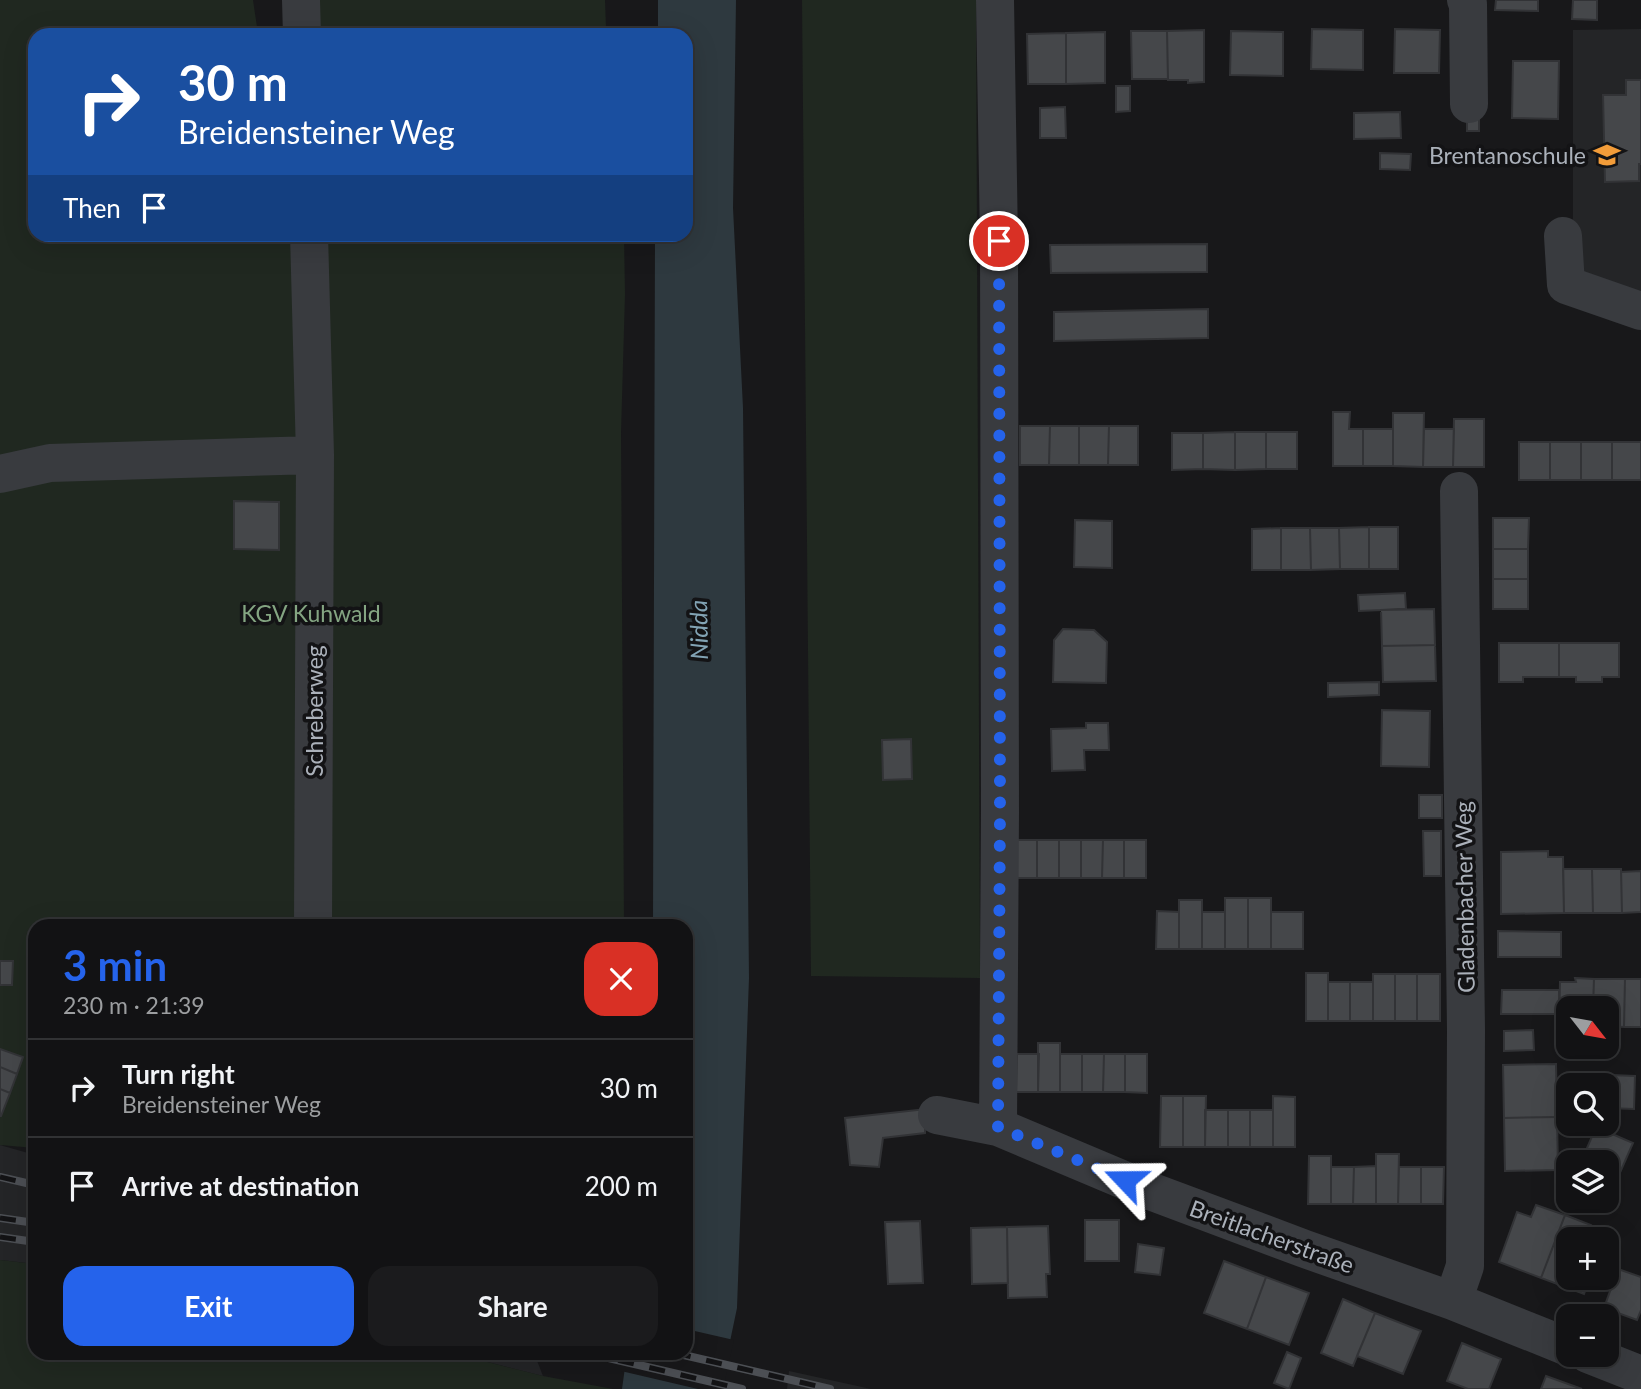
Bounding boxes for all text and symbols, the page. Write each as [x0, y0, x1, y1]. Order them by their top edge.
text: 30 m [178, 53, 288, 111]
icon: right [63, 56, 154, 147]
text: Breidensteiner Weg [178, 112, 455, 151]
school or university icon: Brentanoschule [1592, 140, 1622, 170]
place label: Brentanoschule [1429, 141, 1586, 169]
icon: arrive [135, 189, 173, 227]
text: Then [63, 192, 121, 224]
pin [969, 211, 1029, 271]
icon: arrive [980, 222, 1018, 260]
park label: KGV Kuhwald [241, 599, 381, 627]
water label: Nidda [683, 600, 713, 660]
street label: Schreberweg [300, 645, 328, 777]
street label: Gladenbacher Weg [1448, 801, 1480, 993]
text: 3 min [63, 940, 167, 990]
button: close [584, 942, 658, 1016]
text: 230 m · 21:39 [63, 991, 205, 1019]
north arrow [1556, 996, 1619, 1059]
map controls [1556, 996, 1619, 1367]
text: Turn right [122, 1058, 235, 1090]
icon: right [63, 1069, 101, 1107]
text: 30 m [600, 1072, 658, 1104]
button: search [1556, 1073, 1619, 1136]
text: Breidensteiner Weg [122, 1090, 321, 1118]
position arrow [1088, 1143, 1162, 1217]
button: layers [1556, 1150, 1619, 1213]
icon: arrive [63, 1167, 101, 1205]
text: Arrive at destination [122, 1170, 359, 1202]
text: 200 m [585, 1170, 658, 1202]
street label: Breitlacherstraße [1186, 1193, 1358, 1279]
button: + [1556, 1227, 1619, 1290]
button: Exit [63, 1266, 354, 1346]
button: Share [368, 1266, 658, 1346]
button: − [1556, 1304, 1619, 1367]

